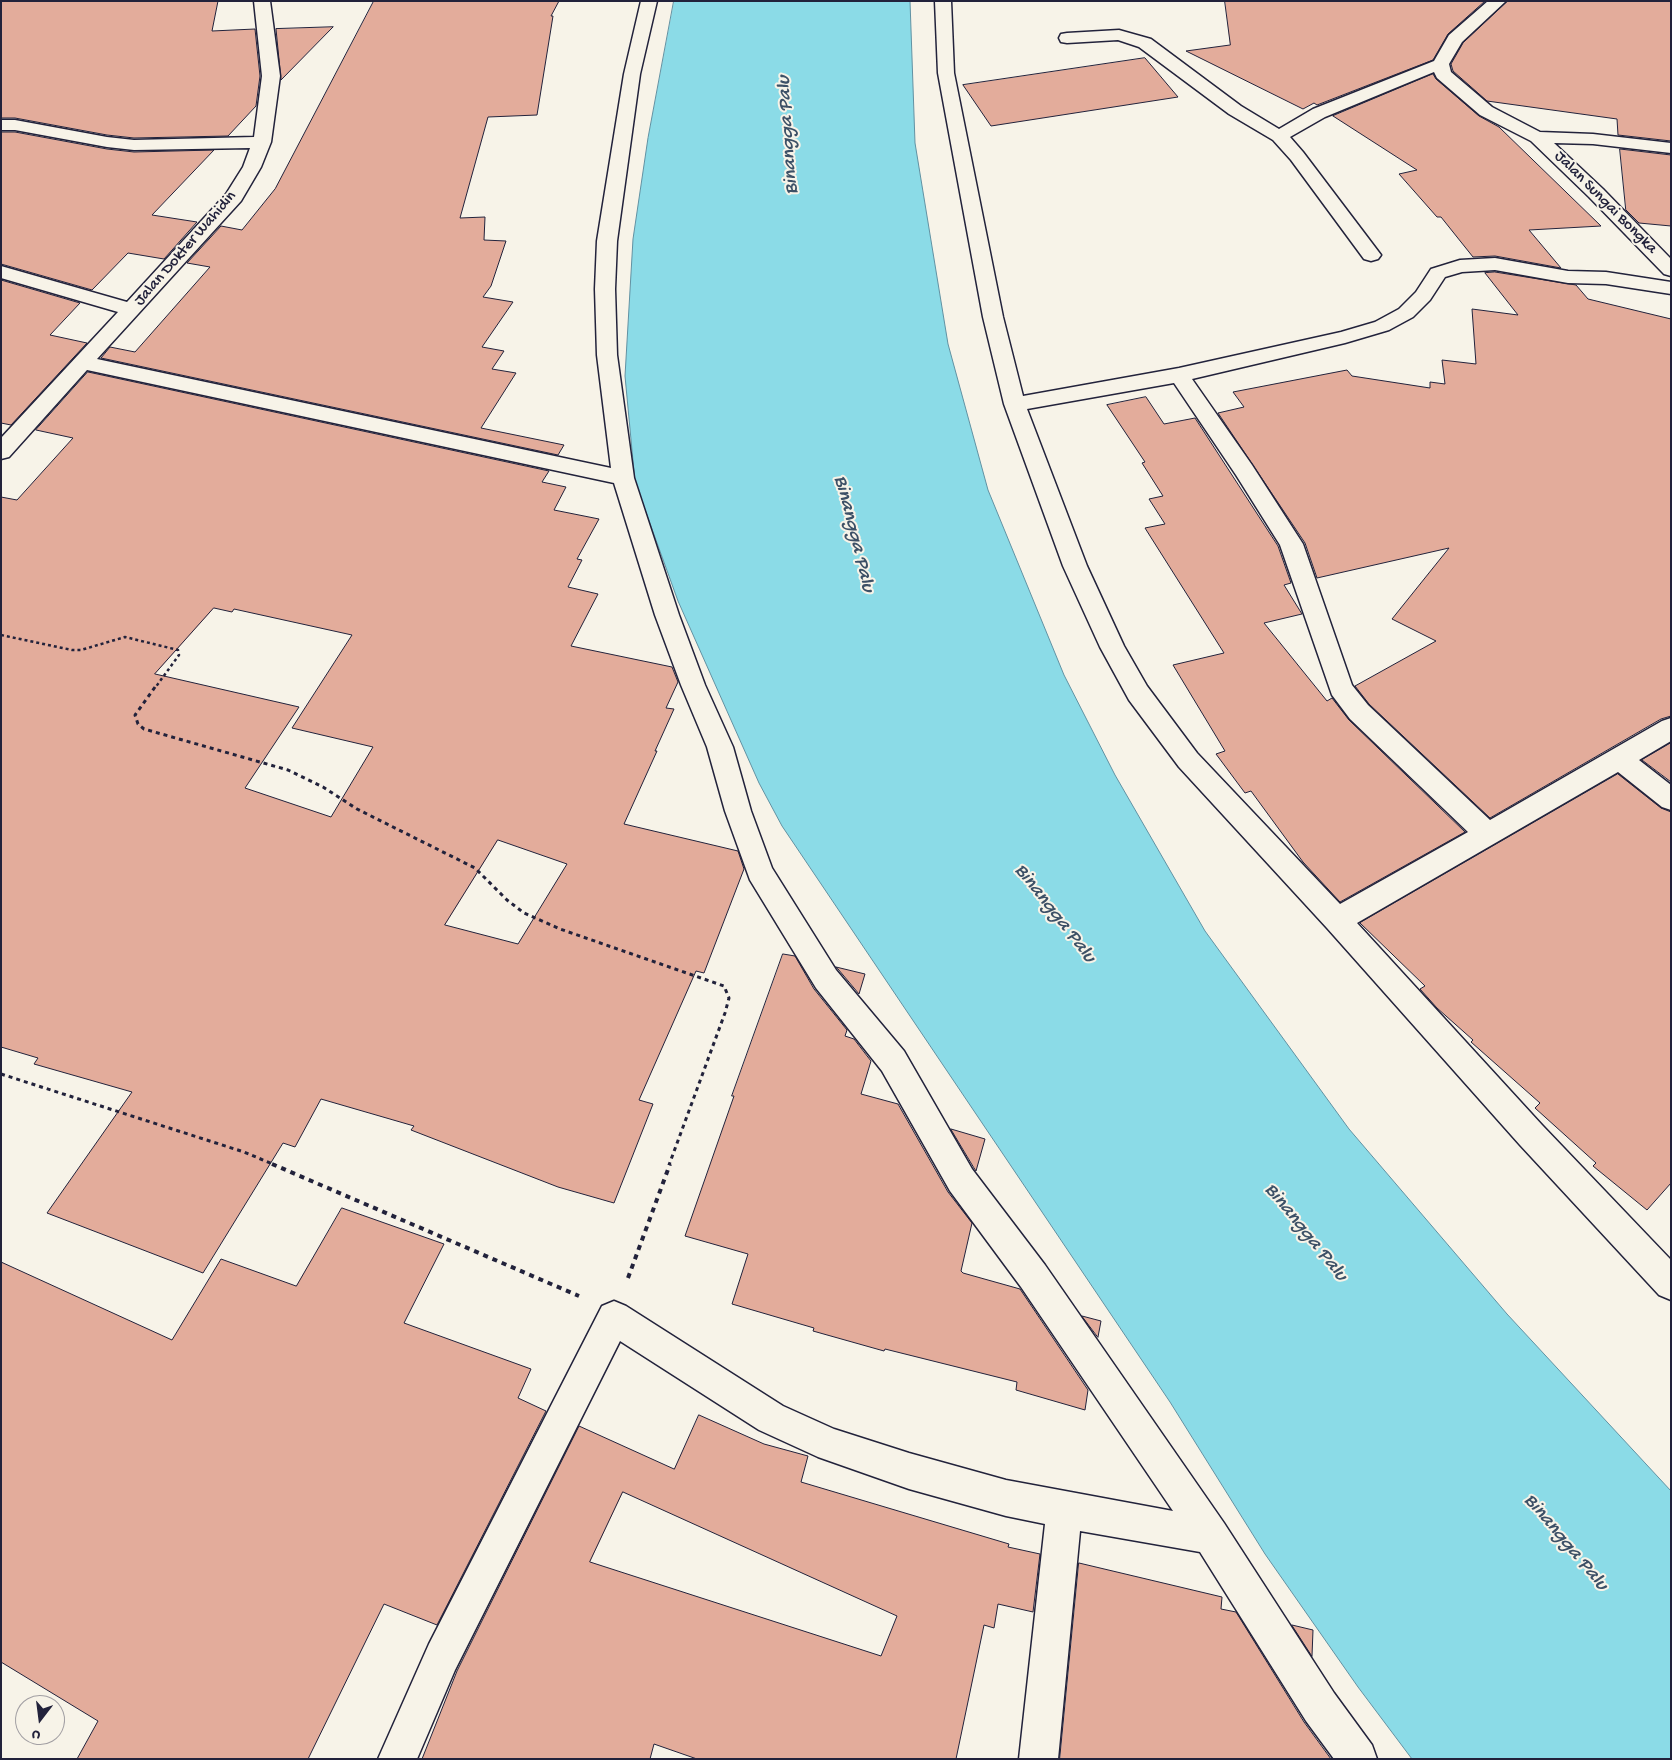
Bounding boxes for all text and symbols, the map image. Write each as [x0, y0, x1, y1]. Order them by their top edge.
water label: Binangga Palu [773, 75, 805, 195]
street label: Jalan Sungai Bongka [1549, 147, 1661, 259]
street label: Jalan Dokter Wahidin [131, 188, 241, 310]
water label: Binangga Palu [827, 473, 879, 595]
water label: Binangga Palu [1008, 860, 1100, 968]
water label: Binangga Palu [1258, 1179, 1352, 1287]
water label: Binangga Palu [1518, 1490, 1612, 1596]
north arrow [15, 1695, 65, 1745]
text: U [30, 1725, 42, 1743]

